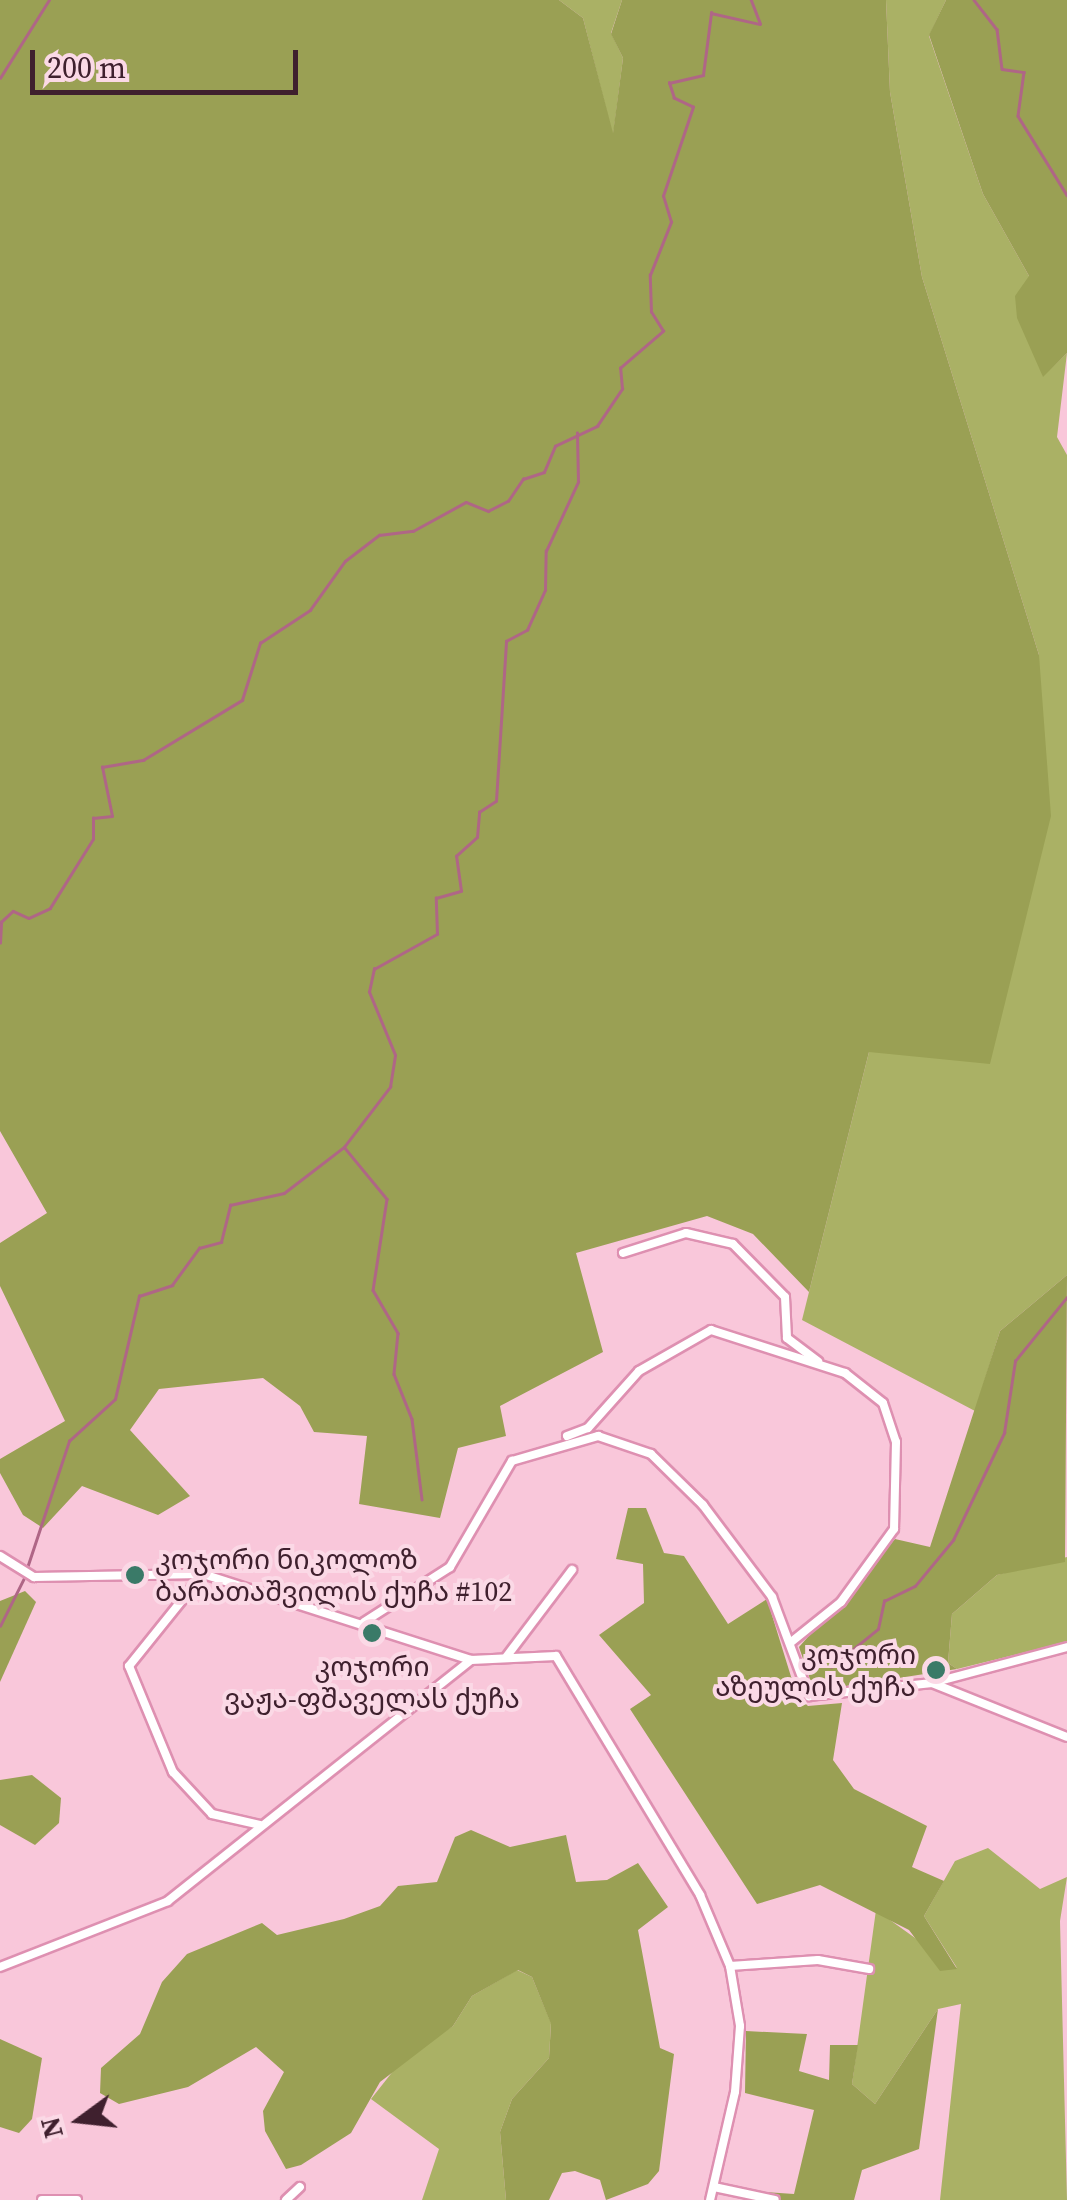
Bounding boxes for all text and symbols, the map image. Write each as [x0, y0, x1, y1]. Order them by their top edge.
scale bar [35, 30, 302, 92]
text: 200 m [47, 47, 126, 88]
place label: კოჯორი ნიკოლოზ ბარათაშვილის ქუჩა #102 [155, 1542, 512, 1608]
marker: კოჯორი ნიკოლოზ ბარათაშვილის ქუჩა #102 [124, 1564, 146, 1586]
marker: კოჯორი ვაჟა-ფშაველას ქუჩა [361, 1622, 383, 1644]
place label: კოჯორი აზეულის ქუჩა [715, 1637, 916, 1703]
place label: კოჯორი ვაჟა-ფშაველას ქუჩა [224, 1649, 520, 1715]
marker: კოჯორი აზეულის ქუჩა [925, 1659, 947, 1681]
north arrow [30, 2070, 130, 2170]
text: N [30, 2113, 72, 2143]

